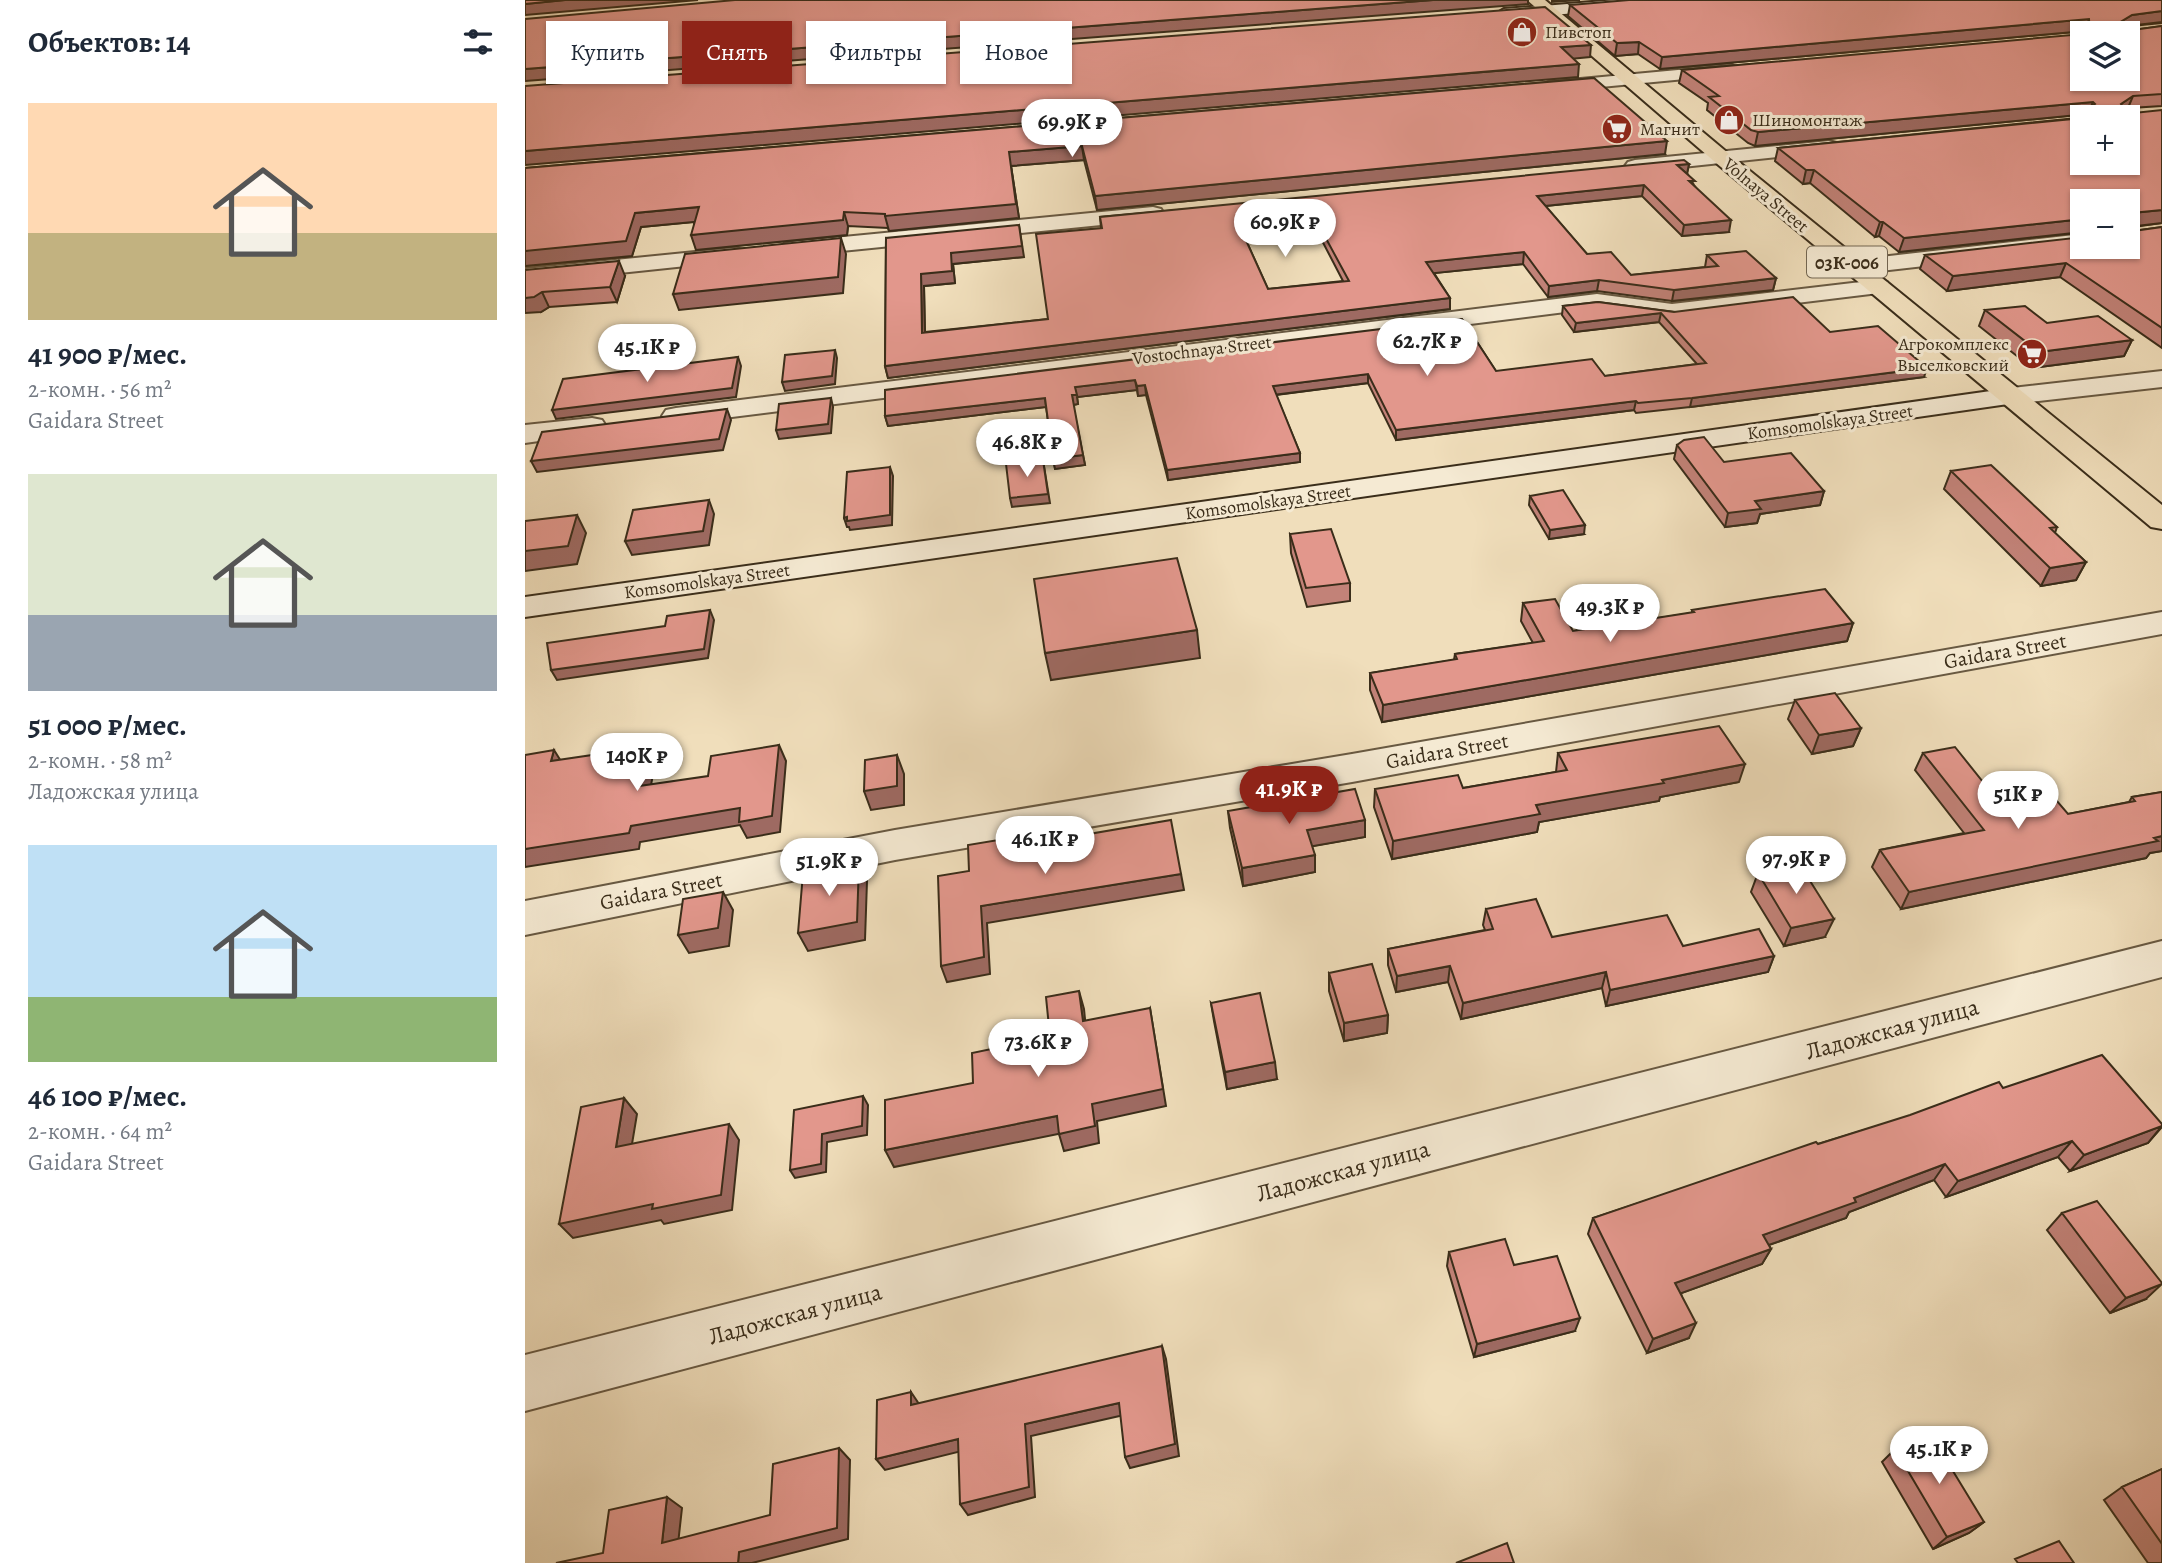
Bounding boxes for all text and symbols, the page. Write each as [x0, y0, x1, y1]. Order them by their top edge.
shop icon: Пивстоп [1505, 15, 1539, 49]
place label: Пивстоп [1545, 20, 1612, 44]
chip: Купить [546, 21, 668, 84]
chip: Снять [682, 21, 792, 84]
chip: Фильтры [806, 21, 946, 84]
chip: Новое [960, 21, 1072, 84]
map controls [2070, 21, 2140, 259]
button: layers [2070, 21, 2140, 91]
text: Объектов: 14 [28, 22, 190, 62]
icon: filters [459, 23, 497, 61]
pin: 69.9K ₽ [1007, 100, 1137, 159]
shop icon: Шиномонтаж [1712, 103, 1746, 137]
button: + [2070, 105, 2140, 175]
text: 69.9K ₽ [1037, 106, 1107, 137]
place label: Шиномонтаж [1752, 108, 1863, 132]
supermarket icon: Магнит [1600, 112, 1634, 146]
place label: Магнит [1640, 117, 1700, 141]
icon: home [200, 149, 326, 275]
street label: Volnaya Street [1717, 151, 1814, 238]
button: − [2070, 189, 2140, 259]
pin: 60.9K ₽ [1220, 200, 1350, 259]
text: 60.9K ₽ [1250, 206, 1320, 237]
road number: 03К-006 [1807, 246, 1887, 278]
pin: 62.7K ₽ [1362, 318, 1492, 378]
pin: 45.1K ₽ [582, 324, 712, 384]
text: 62.7K ₽ [1393, 325, 1461, 356]
street label: Vostochnaya Street [1130, 330, 1273, 371]
text: 45.1K ₽ [614, 331, 680, 362]
place label: Агрокомплекс Выселковский [1897, 332, 2009, 377]
text: 41 900 ₽/мес. [28, 334, 187, 374]
supermarket icon: Агрокомплекс Выселковский [2015, 337, 2049, 371]
text: 2-комн. · 56 m² [28, 374, 172, 405]
street label: Komsomolskaya Street [1746, 398, 1914, 446]
text: Gaidara Street [28, 405, 164, 436]
pin: 46.8K ₽ [962, 420, 1092, 479]
text: 46.8K ₽ [992, 426, 1062, 457]
street label: Komsomolskaya Street [1184, 478, 1352, 526]
icon: home [200, 520, 326, 646]
street label: Komsomolskaya Street [623, 557, 791, 605]
pin: 49.3K ₽ [1545, 584, 1675, 644]
text: 49.3K ₽ [1576, 591, 1644, 622]
street label: Gaidara Street [1942, 626, 2069, 676]
text: 51 000 ₽/мес. [28, 705, 187, 745]
street label: Gaidara Street [1384, 726, 1511, 776]
pin: 140K ₽ [580, 734, 694, 793]
text: 140K ₽ [606, 740, 668, 771]
text: 2-комн. · 58 m² [28, 745, 172, 776]
pin: 41.9K ₽ [1224, 766, 1354, 826]
pin: 51K ₽ [1969, 772, 2067, 831]
text: 41.9K ₽ [1256, 773, 1322, 804]
text: Ладожская улица [28, 776, 199, 807]
text: 51K ₽ [1994, 778, 2042, 809]
pin: 46.1K ₽ [980, 816, 1110, 876]
text: 46.1K ₽ [1012, 823, 1078, 854]
pin: 97.9K ₽ [1731, 836, 1861, 896]
pin: 51.9K ₽ [764, 838, 894, 898]
text: 97.9K ₽ [1762, 843, 1830, 874]
text: 51.9K ₽ [796, 845, 862, 876]
street label: Gaidara Street [597, 865, 725, 917]
icon: home [200, 891, 326, 1017]
street label: Ладожская улица [1802, 990, 1982, 1068]
pin: 73.6K ₽ [973, 1020, 1103, 1079]
text: 73.6K ₽ [1004, 1026, 1072, 1057]
text: 46 100 ₽/мес. [28, 1076, 187, 1116]
text: 2-комн. · 64 m² [28, 1116, 172, 1147]
street label: Ладожская улица [1253, 1132, 1433, 1210]
text: Gaidara Street [28, 1147, 164, 1178]
street label: Ладожская улица [705, 1275, 885, 1353]
pin: 45.1K ₽ [1874, 1426, 2004, 1486]
text: 45.1K ₽ [1906, 1433, 1972, 1464]

